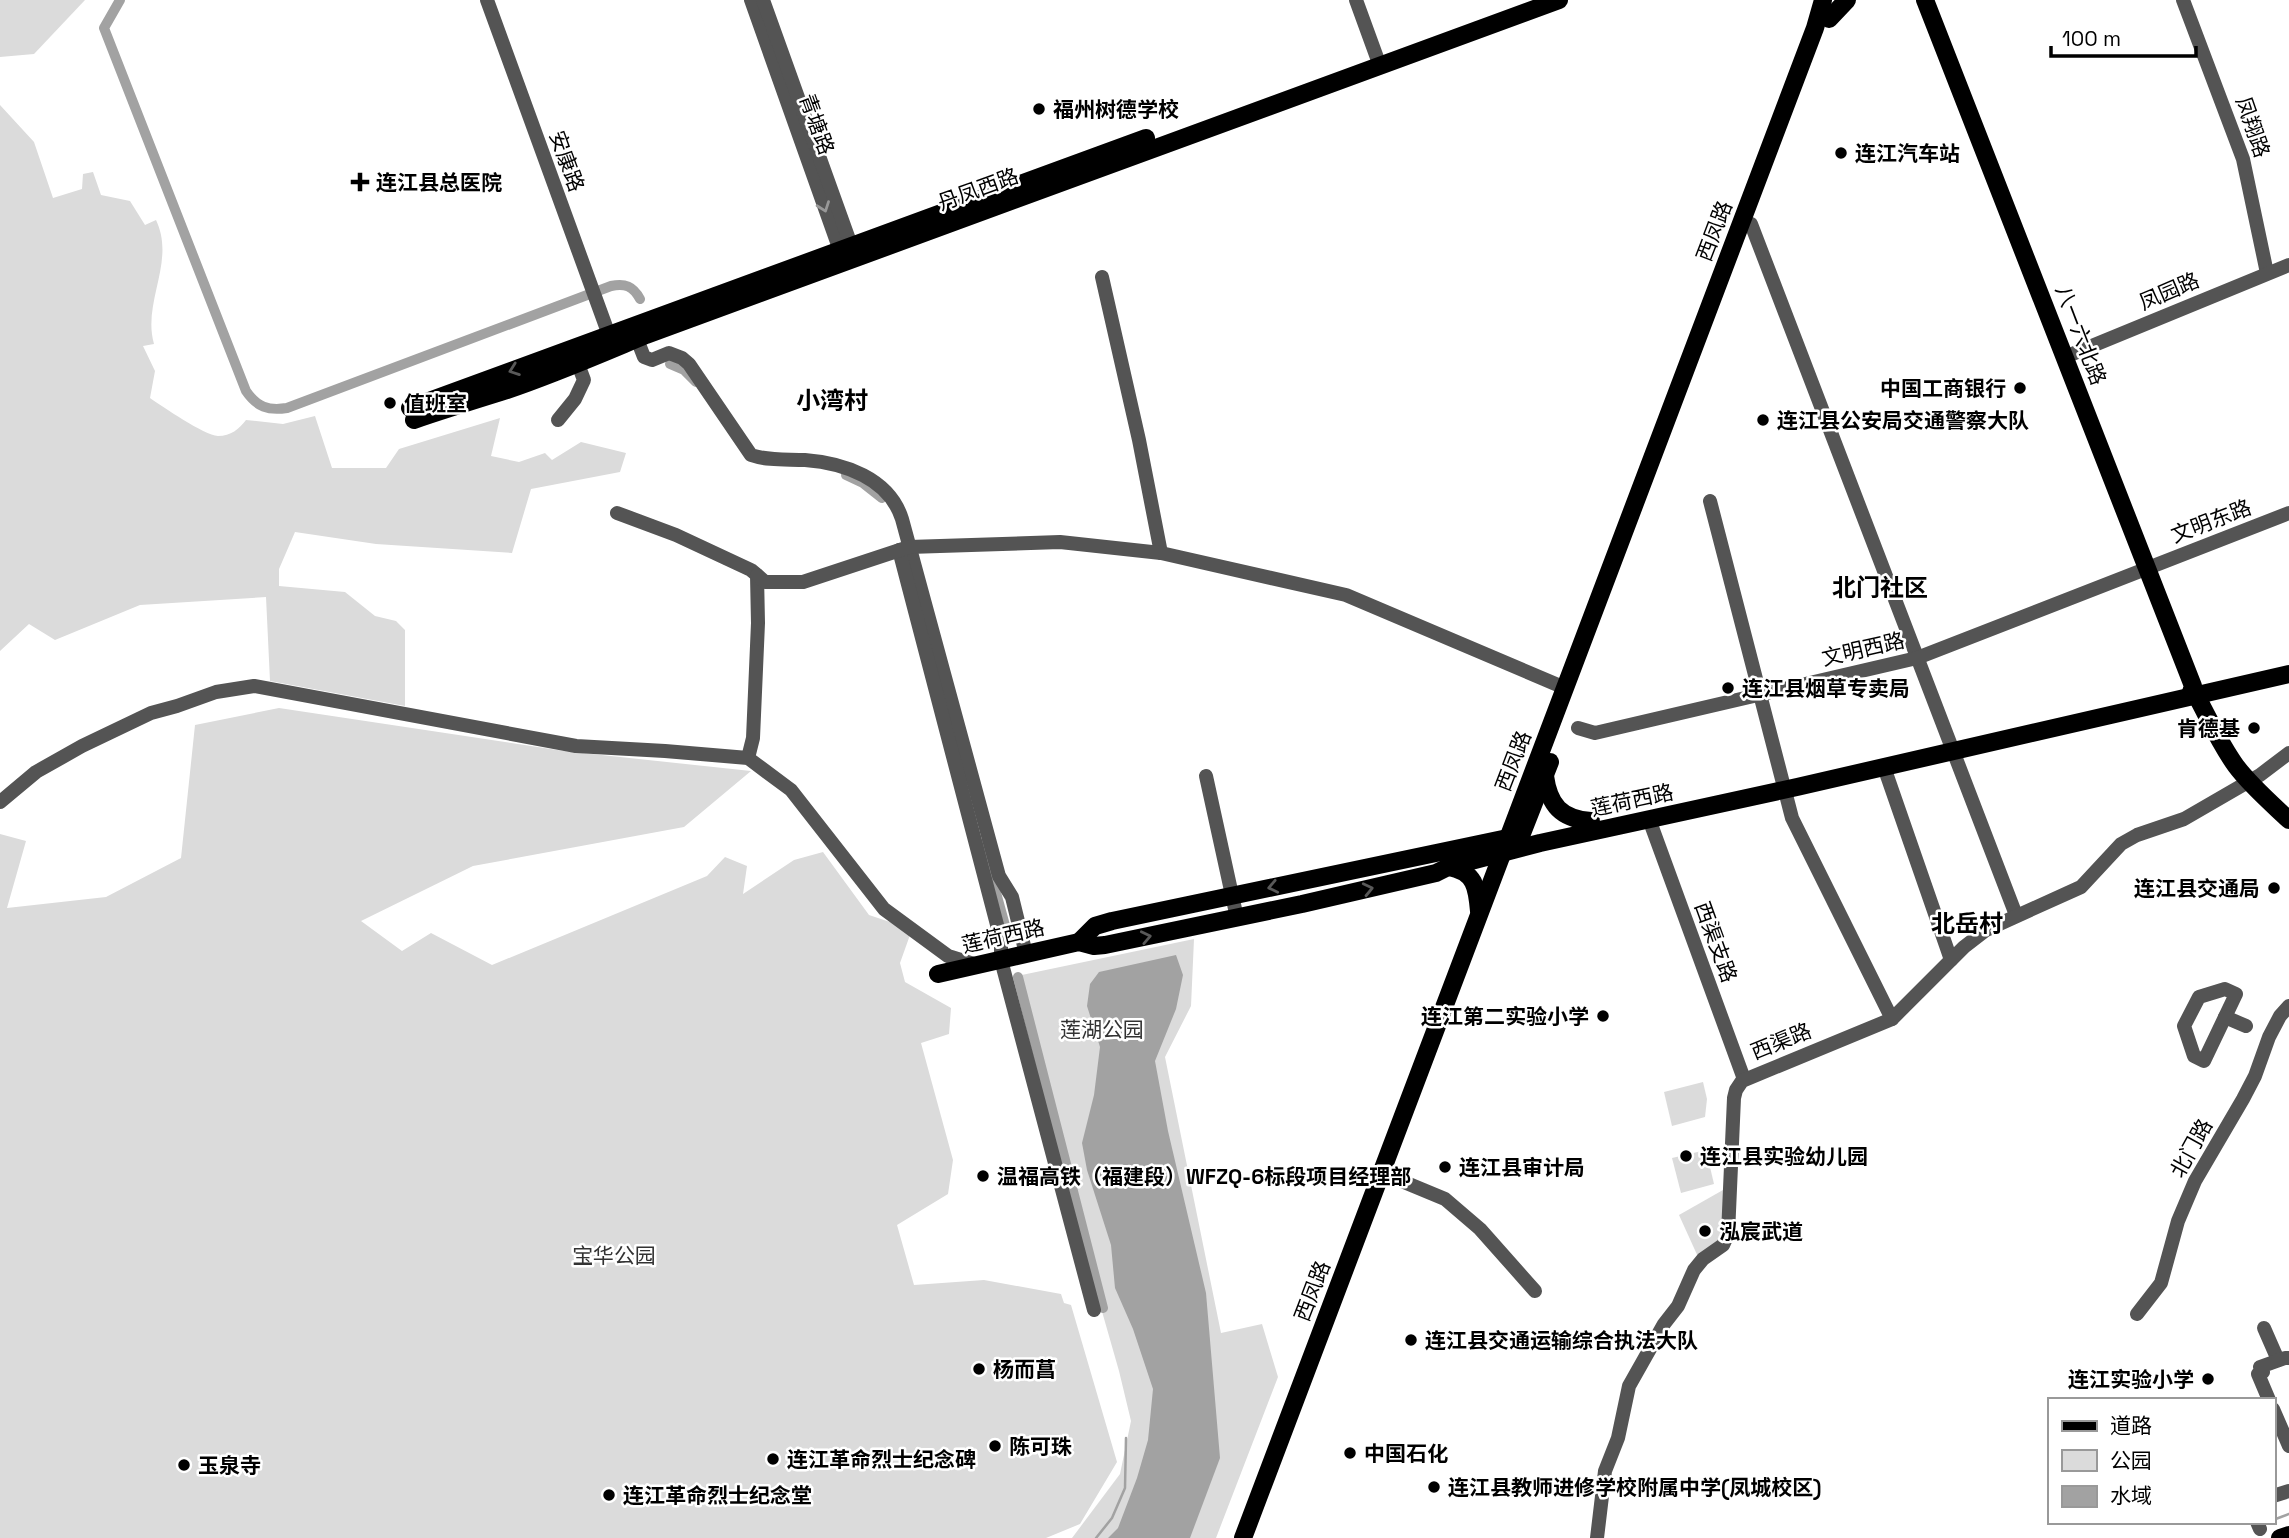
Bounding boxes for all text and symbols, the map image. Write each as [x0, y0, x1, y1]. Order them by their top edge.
scale bar [2051, 14, 2196, 58]
text: 100 m [2062, 25, 2121, 52]
street label: 青塘路 [794, 90, 840, 158]
street label: 凤翔路 [2230, 93, 2276, 161]
place label: 福州树德学校 [1053, 96, 1179, 123]
marker: 福州树德学校 [1031, 101, 1047, 117]
street label: 安康路 [544, 127, 590, 195]
place label: 连江汽车站 [1855, 140, 1960, 167]
marker: 连江汽车站 [1833, 145, 1849, 161]
street label: 丹凤西路 [934, 162, 1022, 216]
place label: 连江县总医院 [376, 169, 502, 196]
marker: 连江县总医院 [350, 172, 370, 192]
street label: 西凤路 [1690, 197, 1738, 265]
one-way arrow [816, 201, 830, 213]
street label: 凤园路 [2135, 266, 2203, 316]
street label: 八一六北路 [2050, 281, 2112, 389]
one-way arrow [509, 362, 521, 376]
place label: 中国工商银行 [1880, 375, 2006, 402]
marker: 中国工商银行 [2012, 380, 2028, 396]
district label: 小湾村 [796, 385, 868, 416]
place label: 值班室 [404, 390, 467, 417]
marker: 值班室 [382, 395, 398, 411]
place label: 连江县公安局交通警察大队 [1777, 407, 2029, 434]
marker: 连江县公安局交通警察大队 [1755, 412, 1771, 428]
street label: 文明东路 [2167, 493, 2255, 549]
district label: 北门社区 [1832, 572, 1928, 603]
street label: 文明西路 [1819, 626, 1907, 672]
place label: 连江县烟草专卖局 [1742, 675, 1910, 702]
marker: 连江县烟草专卖局 [1720, 680, 1736, 696]
place label: 肯德基 [2177, 715, 2240, 742]
marker: 肯德基 [2246, 720, 2262, 736]
street label: 西凤路 [1489, 727, 1537, 795]
street label: 莲荷西路 [1588, 778, 1676, 822]
place label: 连江县交通局 [2134, 875, 2260, 902]
one-way arrow [1267, 878, 1279, 893]
marker: 连江县交通局 [2266, 880, 2282, 896]
one-way arrow [1362, 883, 1374, 897]
street label: 西渠支路 [1689, 898, 1743, 986]
district label: 北岳村 [1931, 908, 2003, 939]
street label: 莲荷西路 [959, 913, 1047, 959]
one-way arrow [1140, 930, 1152, 945]
place label: 连江第二实验小学 [1421, 1003, 1589, 1030]
marker: 连江第二实验小学 [1595, 1008, 1611, 1024]
park label: 莲湖公园 [1060, 1016, 1144, 1043]
street label: 西渠路 [1747, 1017, 1815, 1065]
street label: 北门路 [2164, 1114, 2218, 1182]
place label: 连江县实验幼儿园 [1700, 1143, 1868, 1170]
marker: 连江县实验幼儿园 [1678, 1148, 1694, 1164]
place label: 连江县审计局 [1459, 1154, 1585, 1181]
marker: 连江县审计局 [1437, 1159, 1453, 1175]
place label: 温福高铁（福建段）WFZQ-6标段项目经理部 [997, 1163, 1411, 1190]
marker: 温福高铁（福建段）WFZQ-6标段项目经理部 [975, 1168, 991, 1184]
place label: 泓宸武道 [1719, 1218, 1803, 1245]
marker: 泓宸武道 [1697, 1223, 1713, 1239]
park label: 宝华公园 [572, 1242, 656, 1269]
street label: 西凤路 [1288, 1257, 1336, 1325]
place label: 连江县交通运输综合执法大队 [1425, 1327, 1698, 1354]
marker: 连江县交通运输综合执法大队 [1403, 1332, 1419, 1348]
place label: 杨而菖 [993, 1356, 1056, 1383]
marker: 杨而菖 [971, 1361, 987, 1377]
place label: 连江实验小学 [2068, 1366, 2194, 1393]
marker: 连江实验小学 [2200, 1371, 2216, 1387]
legend [2048, 1398, 2275, 1524]
text: 道路 [2110, 1412, 2152, 1439]
place label: 陈可珠 [1009, 1433, 1072, 1460]
marker: 陈可珠 [987, 1438, 1003, 1454]
place label: 中国石化 [1364, 1440, 1448, 1467]
marker: 中国石化 [1342, 1445, 1358, 1461]
place label: 连江革命烈士纪念碑 [787, 1446, 976, 1473]
text: 公园 [2110, 1447, 2152, 1474]
marker: 连江革命烈士纪念碑 [765, 1451, 781, 1467]
place label: 玉泉寺 [198, 1452, 261, 1479]
marker: 玉泉寺 [176, 1457, 192, 1473]
place label: 连江县教师进修学校附属中学(凤城校区) [1448, 1474, 1822, 1501]
marker: 连江县教师进修学校附属中学(凤城校区) [1426, 1479, 1442, 1495]
place label: 连江革命烈士纪念堂 [623, 1482, 812, 1509]
text: 水域 [2110, 1482, 2152, 1509]
marker: 连江革命烈士纪念堂 [601, 1487, 617, 1503]

